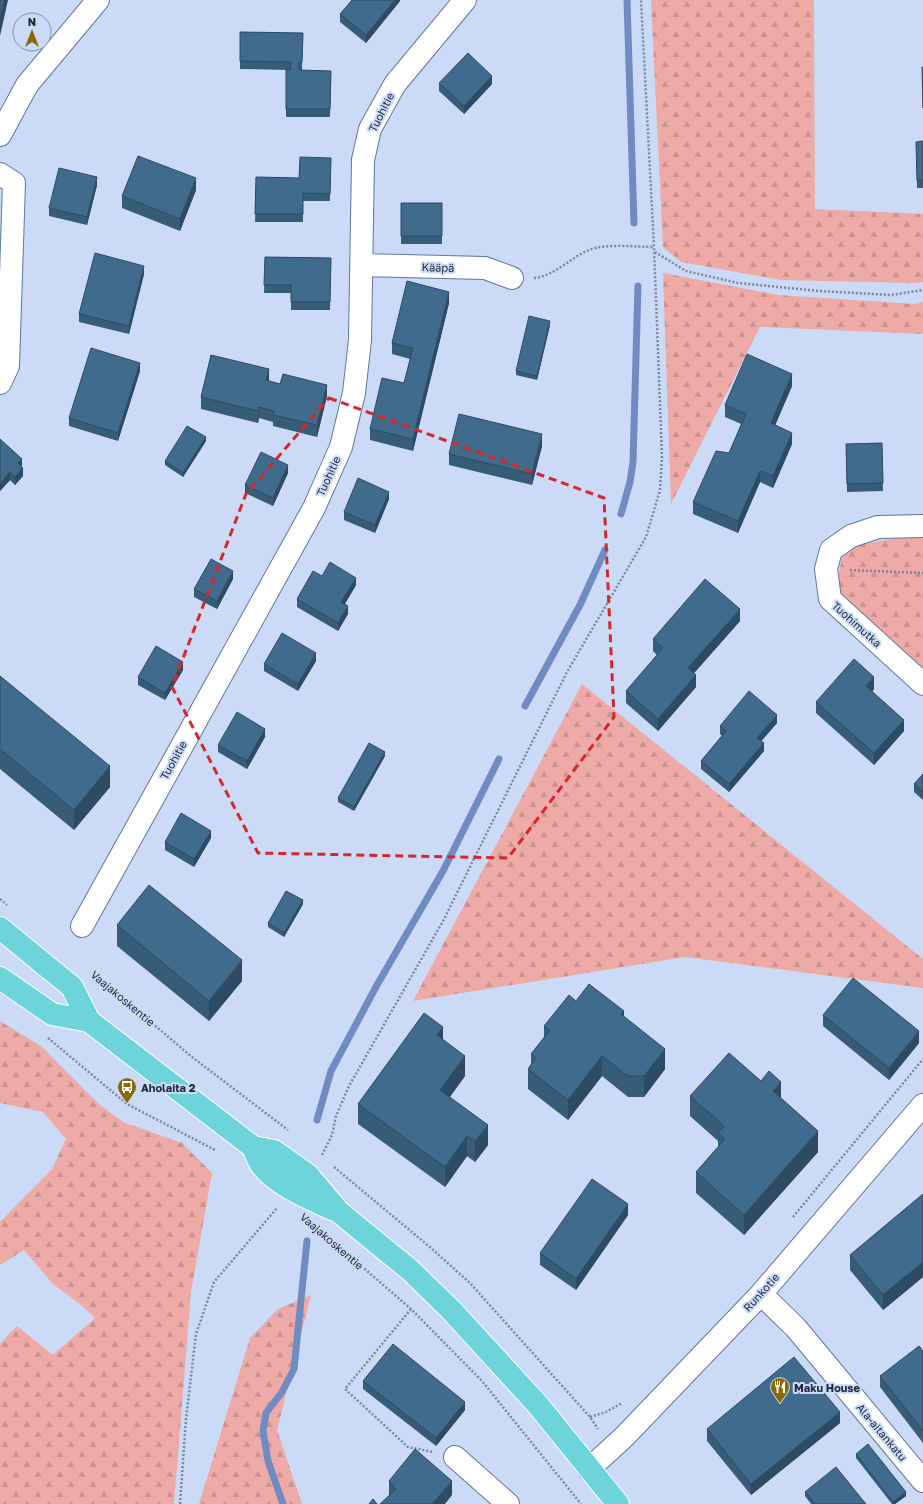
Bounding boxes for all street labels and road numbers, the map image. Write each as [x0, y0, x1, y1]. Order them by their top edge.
street label: Tuohitie [366, 90, 396, 134]
street label: Kääpä [421, 260, 455, 274]
street label: Tuohitie [313, 454, 343, 498]
street label: Tuohimutka [830, 598, 884, 650]
street label: Tuohitie [157, 738, 189, 782]
street label: Vaajakoskentie [88, 967, 158, 1029]
street label: Vaajakoskentie [298, 1210, 366, 1272]
street label: Runkotie [740, 1270, 782, 1314]
street label: Ala-aitankatu [854, 1401, 910, 1463]

